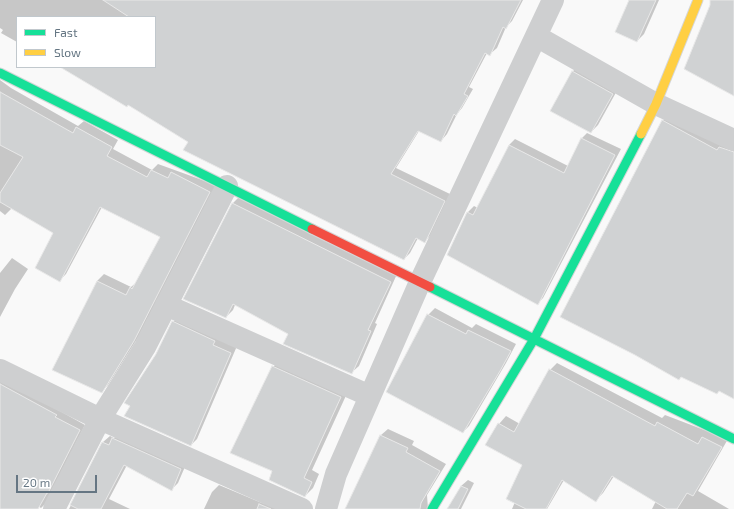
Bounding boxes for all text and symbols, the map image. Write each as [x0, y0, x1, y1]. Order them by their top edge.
legend [16, 16, 156, 68]
text: Fast [54, 25, 77, 39]
text: Slow [54, 45, 81, 59]
scale bar [18, 467, 99, 493]
text: 20 m [23, 475, 50, 489]

